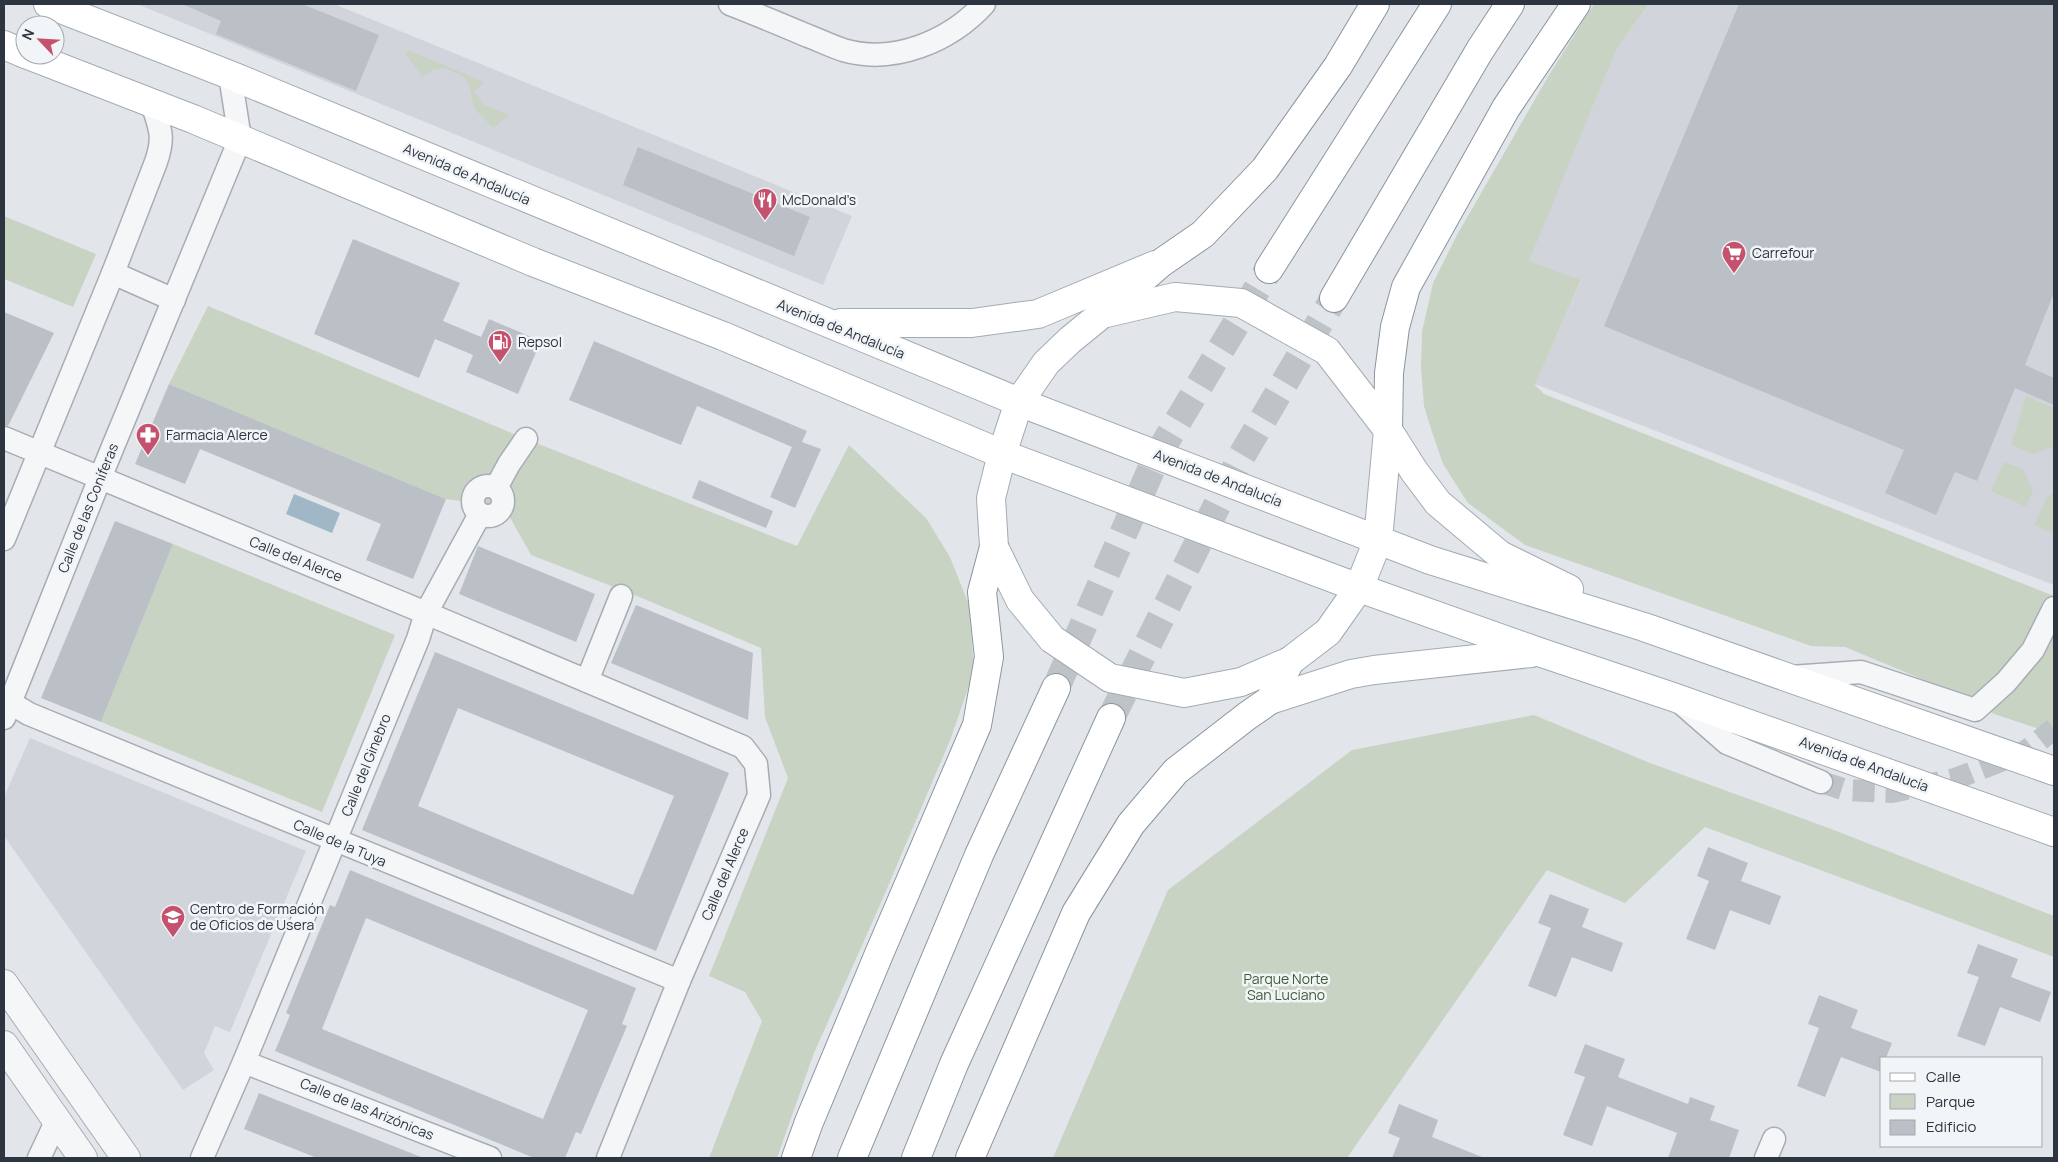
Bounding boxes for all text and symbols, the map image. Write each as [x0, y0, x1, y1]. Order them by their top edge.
north arrow [15, 15, 65, 65]
text: N [17, 26, 39, 43]
street label: Avenida de Andalucía [401, 138, 534, 209]
restaurant icon: McDonald's [752, 187, 778, 221]
place label: McDonald's [782, 190, 856, 209]
supermarket icon: Carrefour [1721, 240, 1747, 274]
place label: Carrefour [1752, 243, 1814, 262]
street label: Avenida de Andalucía [774, 294, 908, 363]
fuel station icon: Repsol [487, 329, 513, 363]
place label: Repsol [518, 332, 562, 351]
pharmacy icon: Farmacia Alerce [135, 422, 161, 456]
place label: Farmacia Alerce [166, 425, 268, 444]
street label: Calle de las Coníferas [53, 440, 122, 576]
street label: Avenida de Andalucía [1151, 444, 1285, 511]
street label: Calle del Alerce [247, 531, 346, 586]
street label: Calle del Ginebro [336, 711, 395, 819]
street label: Avenida de Andalucía [1797, 731, 1931, 796]
street label: Calle de la Tuya [291, 814, 390, 871]
street label: Calle del Alerce [696, 825, 753, 923]
place label: Centro de Formación de Oficios de Usera [190, 899, 324, 934]
school or university icon: Centro de Formación de Oficios de Usera [160, 904, 186, 938]
park label: Parque Norte San Luciano [1244, 969, 1328, 1004]
legend [1880, 1057, 2043, 1147]
text: Calle [1926, 1066, 1961, 1087]
street label: Calle de las Arizónicas [298, 1073, 437, 1144]
text: Parque [1926, 1091, 1975, 1112]
text: Edificio [1926, 1116, 1977, 1137]

